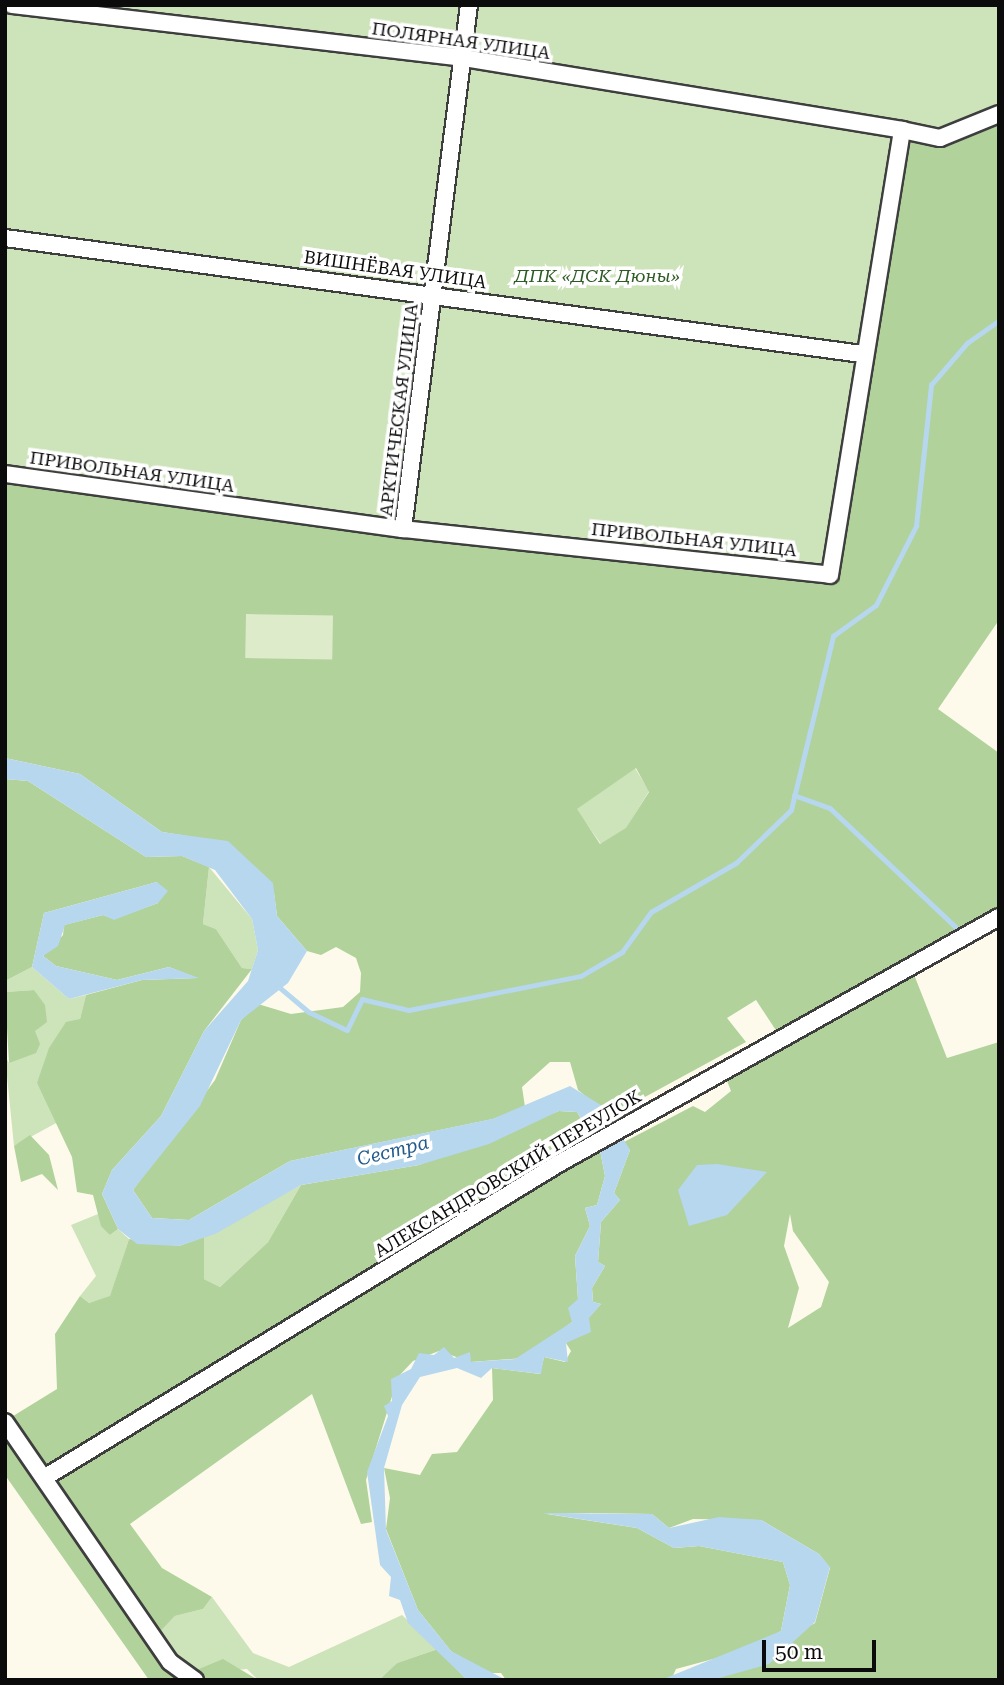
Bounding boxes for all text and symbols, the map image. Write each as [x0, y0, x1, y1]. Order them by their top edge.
street label: ПОЛЯРНАЯ УЛИЦА [370, 18, 552, 64]
street label: ВИШНЁВАЯ УЛИЦА [302, 246, 488, 294]
park label: ДПК «ДСК Дюны» [514, 265, 680, 287]
street label: АРКТИЧЕСКАЯ УЛИЦА [375, 302, 423, 518]
street label: ПРИВОЛЬНАЯ УЛИЦА [28, 447, 236, 497]
street label: ПРИВОЛЬНАЯ УЛИЦА [590, 518, 798, 562]
street label: АЛЕКСАНДРОВСКИЙ ПЕРЕУЛОК [371, 1086, 645, 1262]
water label: Сестра [355, 1131, 431, 1171]
scale bar [766, 1626, 880, 1670]
text: 50 m [775, 1640, 823, 1664]

